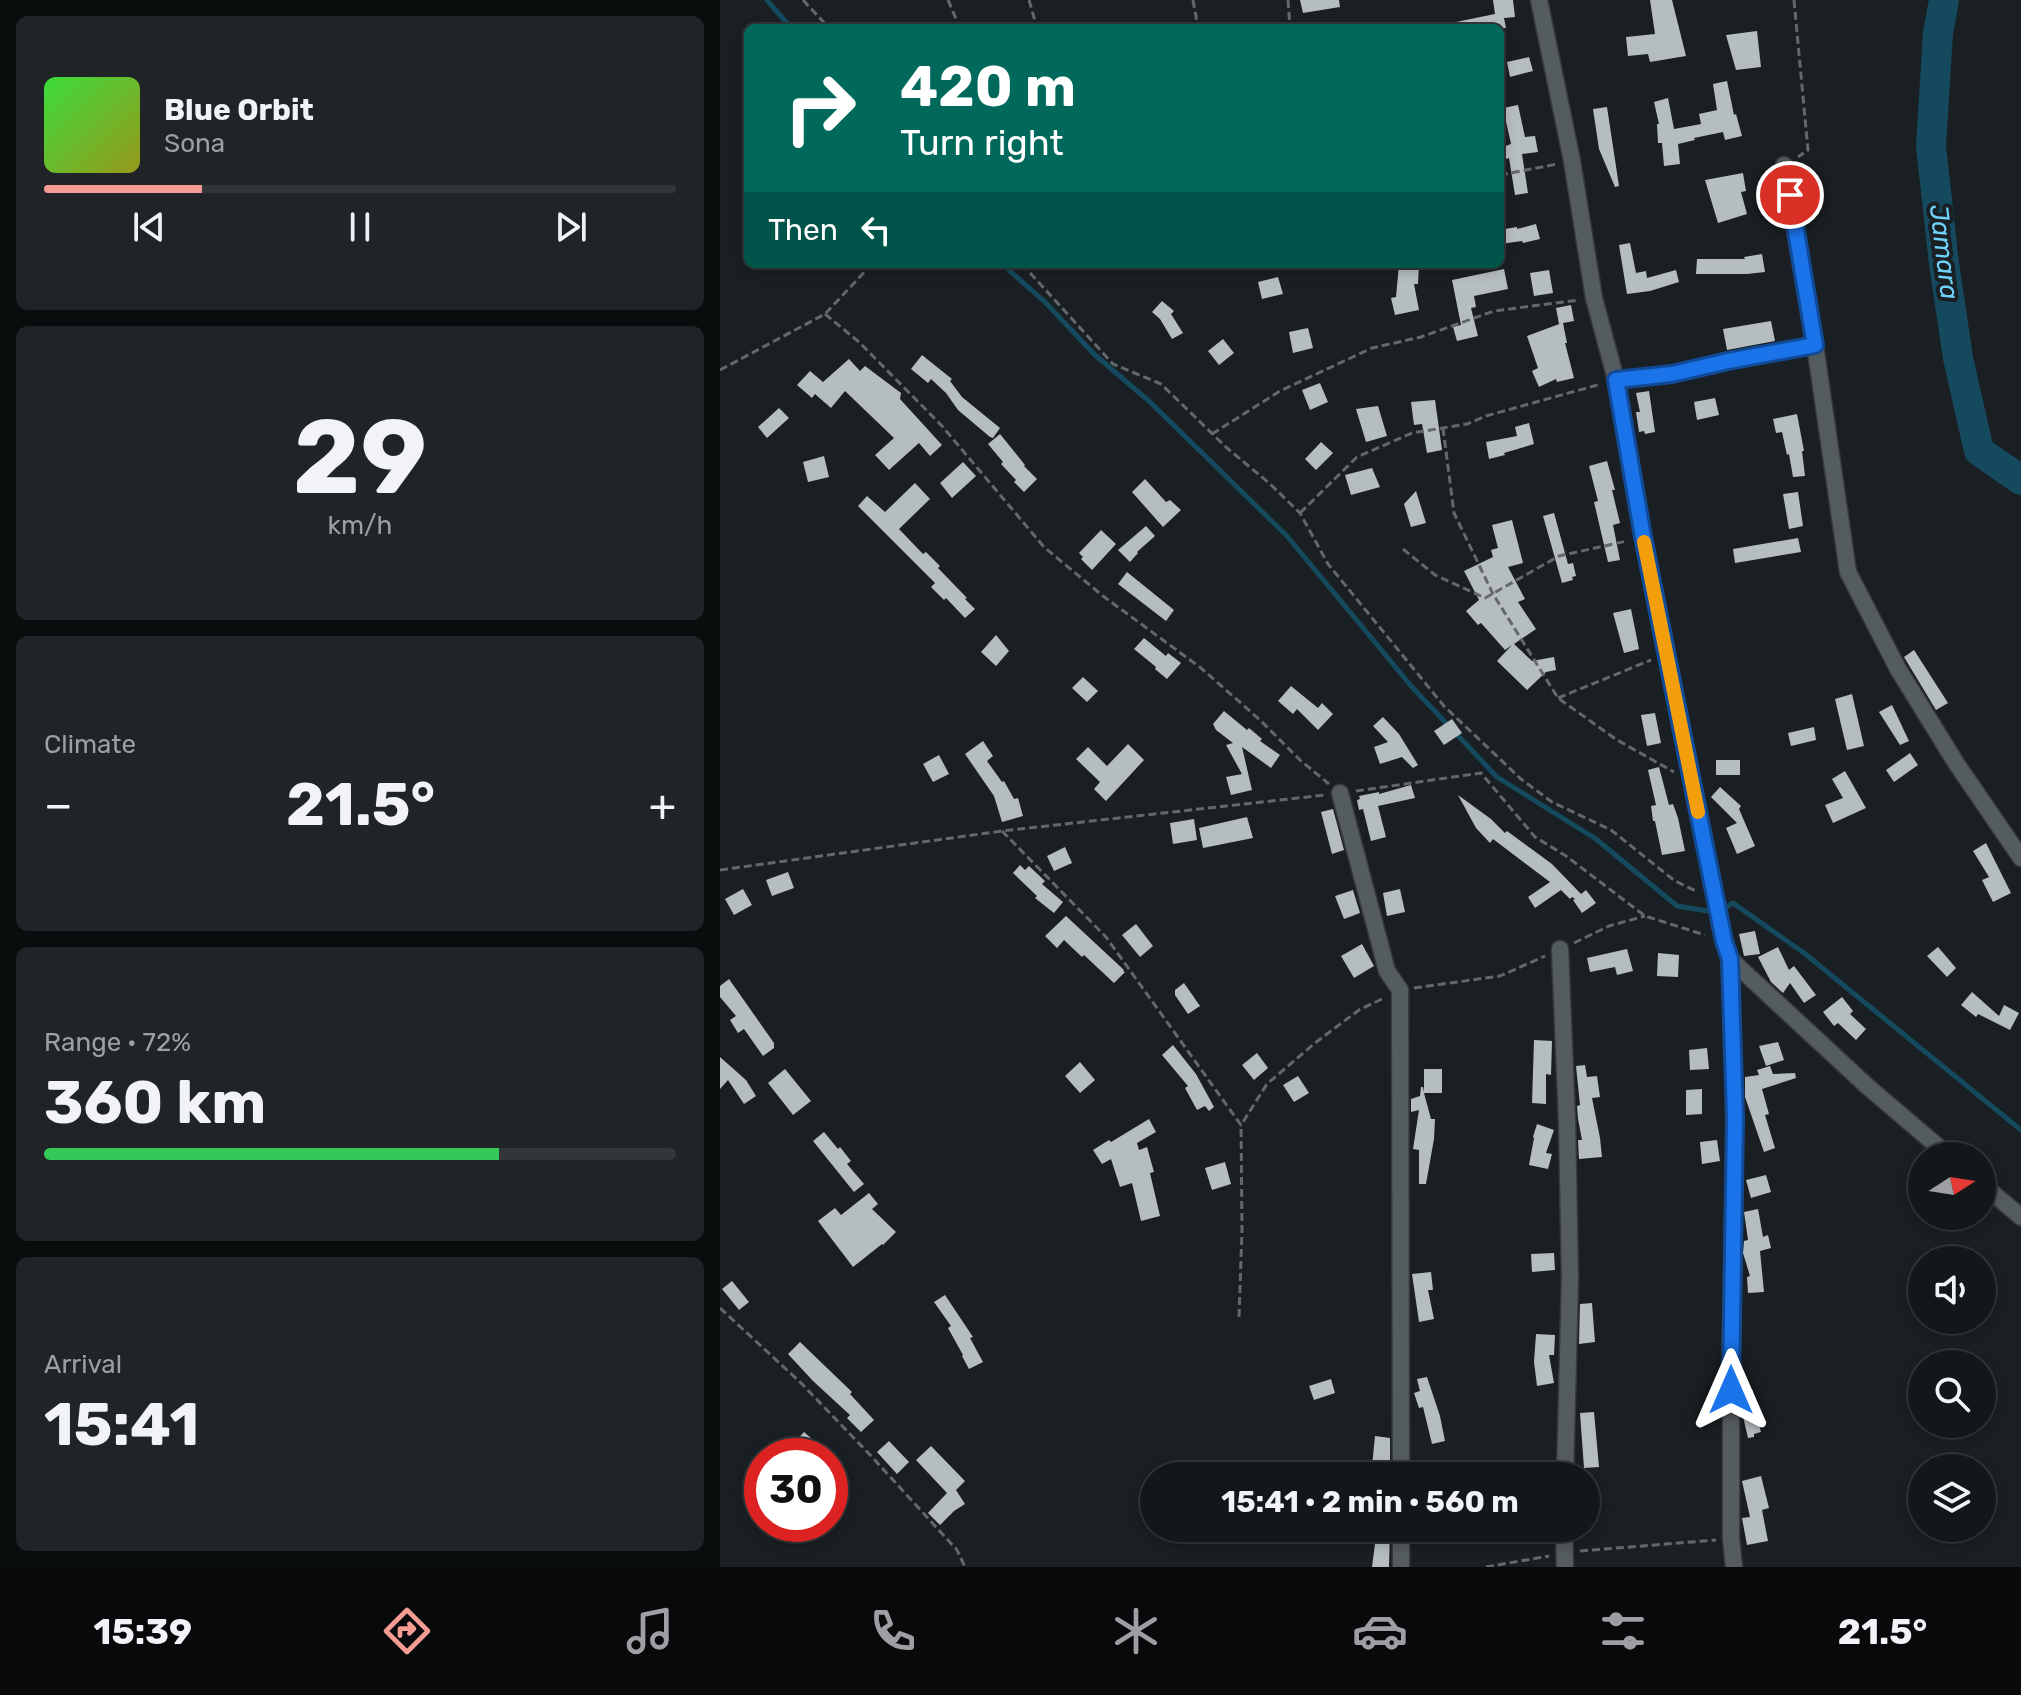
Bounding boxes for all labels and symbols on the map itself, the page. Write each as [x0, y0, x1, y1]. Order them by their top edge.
pin [1756, 161, 1824, 229]
water label: Jamara [1923, 203, 1965, 301]
north arrow [1908, 1142, 1996, 1230]
position arrow [1689, 1348, 1773, 1432]
speed limit sign: 30 [744, 1438, 848, 1542]

